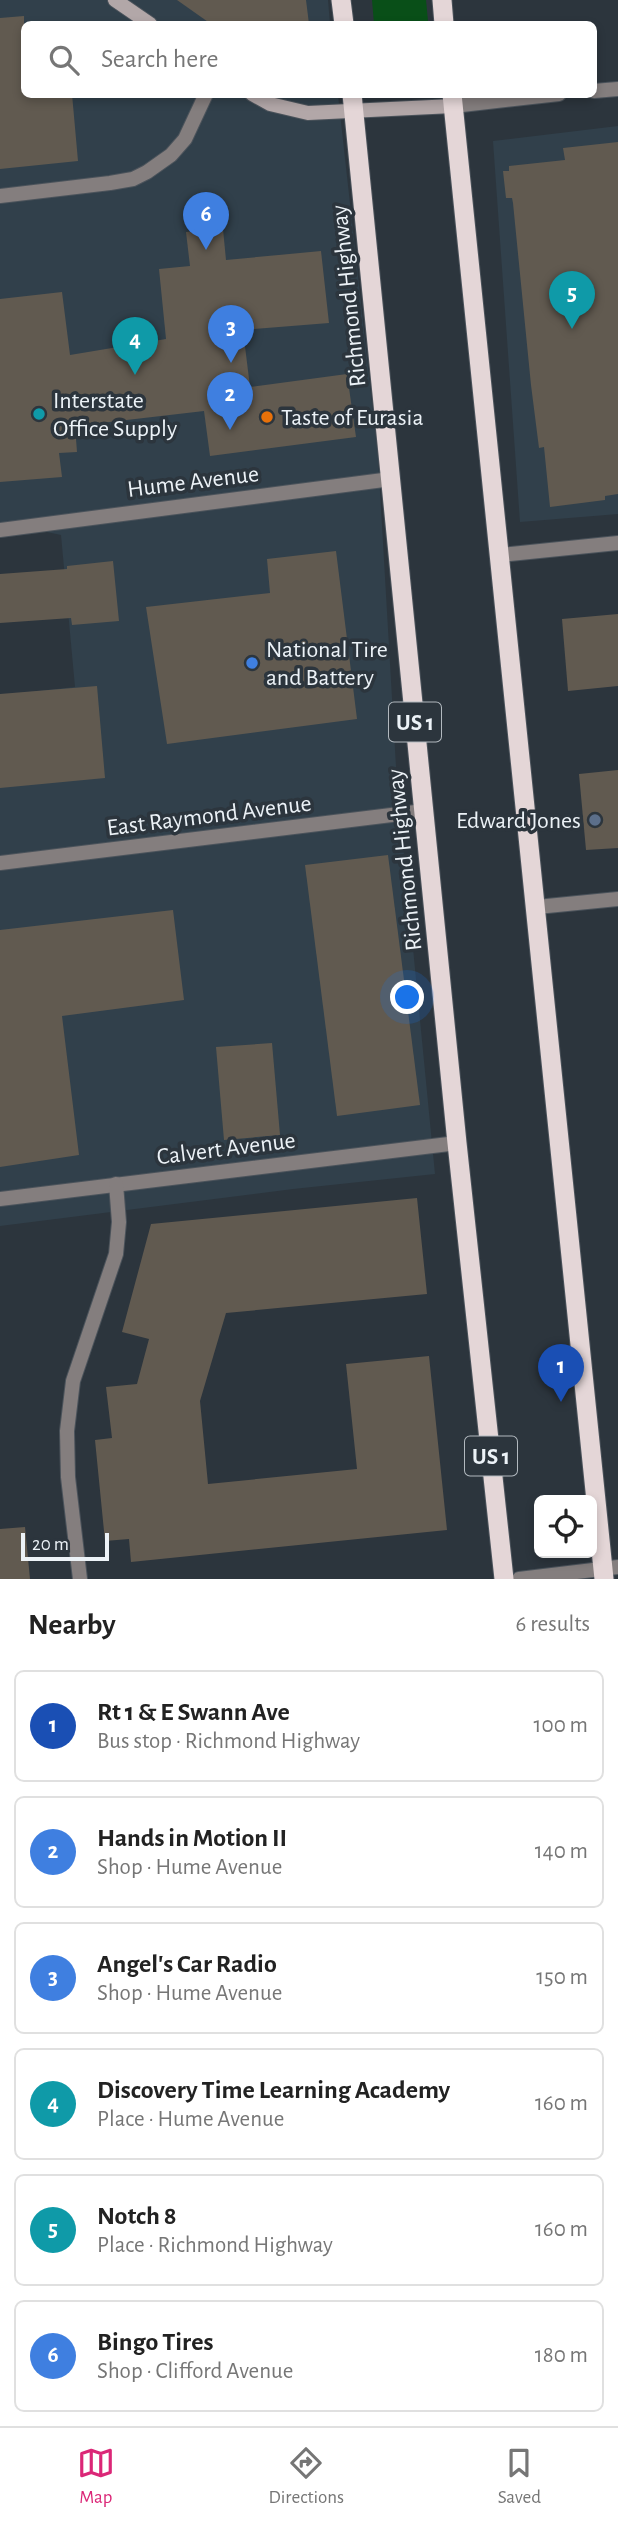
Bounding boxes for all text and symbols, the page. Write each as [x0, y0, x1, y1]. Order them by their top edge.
search box [21, 21, 597, 98]
icon: search [45, 41, 83, 79]
text: Search here [101, 46, 219, 72]
pin: 6 [183, 192, 229, 250]
street label: Richmond Highway [328, 204, 370, 388]
pin: 5 [549, 271, 595, 329]
pin: 3 [208, 305, 254, 363]
pin: 4 [112, 317, 158, 375]
pin: 2 [207, 372, 253, 430]
place label: Interstate Office Supply [53, 389, 177, 441]
marker: Interstate Office Supply [31, 406, 47, 422]
place label: Taste of Eurasia [281, 406, 424, 430]
marker: Taste of Eurasia [259, 409, 275, 425]
street label: Hume Avenue [126, 462, 260, 502]
place label: National Tire and Battery [266, 638, 388, 690]
marker: National Tire and Battery [244, 655, 260, 671]
road number: US 1 [389, 702, 441, 742]
street label: Richmond Highway [384, 768, 426, 952]
street label: East Raymond Avenue [105, 792, 313, 840]
place label: Edward Jones [456, 809, 581, 833]
marker: Edward Jones [587, 812, 603, 828]
your location [390, 980, 424, 1014]
street label: Calvert Avenue [155, 1129, 297, 1169]
pin: 1 [538, 1344, 584, 1402]
road number: US 1 [465, 1436, 517, 1476]
map controls [534, 1495, 597, 1558]
button: locate [534, 1495, 597, 1558]
scale bar [21, 1530, 108, 1562]
text: 20 m [32, 1535, 69, 1554]
text: Nearby [28, 1610, 116, 1640]
text: 6 results [516, 1613, 590, 1636]
text: Rt 1 & E Swann Ave [97, 1699, 290, 1725]
text: 1 [49, 1714, 57, 1737]
text: 100 m [534, 1714, 588, 1737]
text: Bus stop · Richmond Highway [97, 1730, 360, 1753]
text: Hands in Motion II [97, 1825, 287, 1851]
text: 2 [48, 1840, 58, 1863]
text: 140 m [535, 1840, 588, 1863]
text: Shop · Hume Avenue [97, 1856, 282, 1879]
text: Angel's Car Radio [97, 1951, 277, 1977]
text: 3 [48, 1966, 58, 1989]
text: 150 m [536, 1966, 588, 1989]
text: Shop · Hume Avenue [97, 1982, 282, 2005]
text: Discovery Time Learning Academy [97, 2077, 450, 2103]
text: 4 [47, 2092, 59, 2115]
text: 160 m [535, 2092, 588, 2115]
text: Place · Hume Avenue [97, 2108, 284, 2131]
text: Notch 8 [97, 2203, 177, 2229]
text: 5 [48, 2218, 58, 2241]
text: 160 m [535, 2218, 588, 2241]
text: Place · Richmond Highway [97, 2234, 333, 2257]
text: Bingo Tires [97, 2329, 213, 2355]
text: 6 [47, 2344, 59, 2367]
text: 180 m [535, 2344, 588, 2367]
text: Shop · Clifford Avenue [97, 2360, 293, 2383]
tab: Map [77, 2444, 115, 2509]
tab: Directions [268, 2444, 344, 2509]
tab: Saved [498, 2444, 541, 2509]

